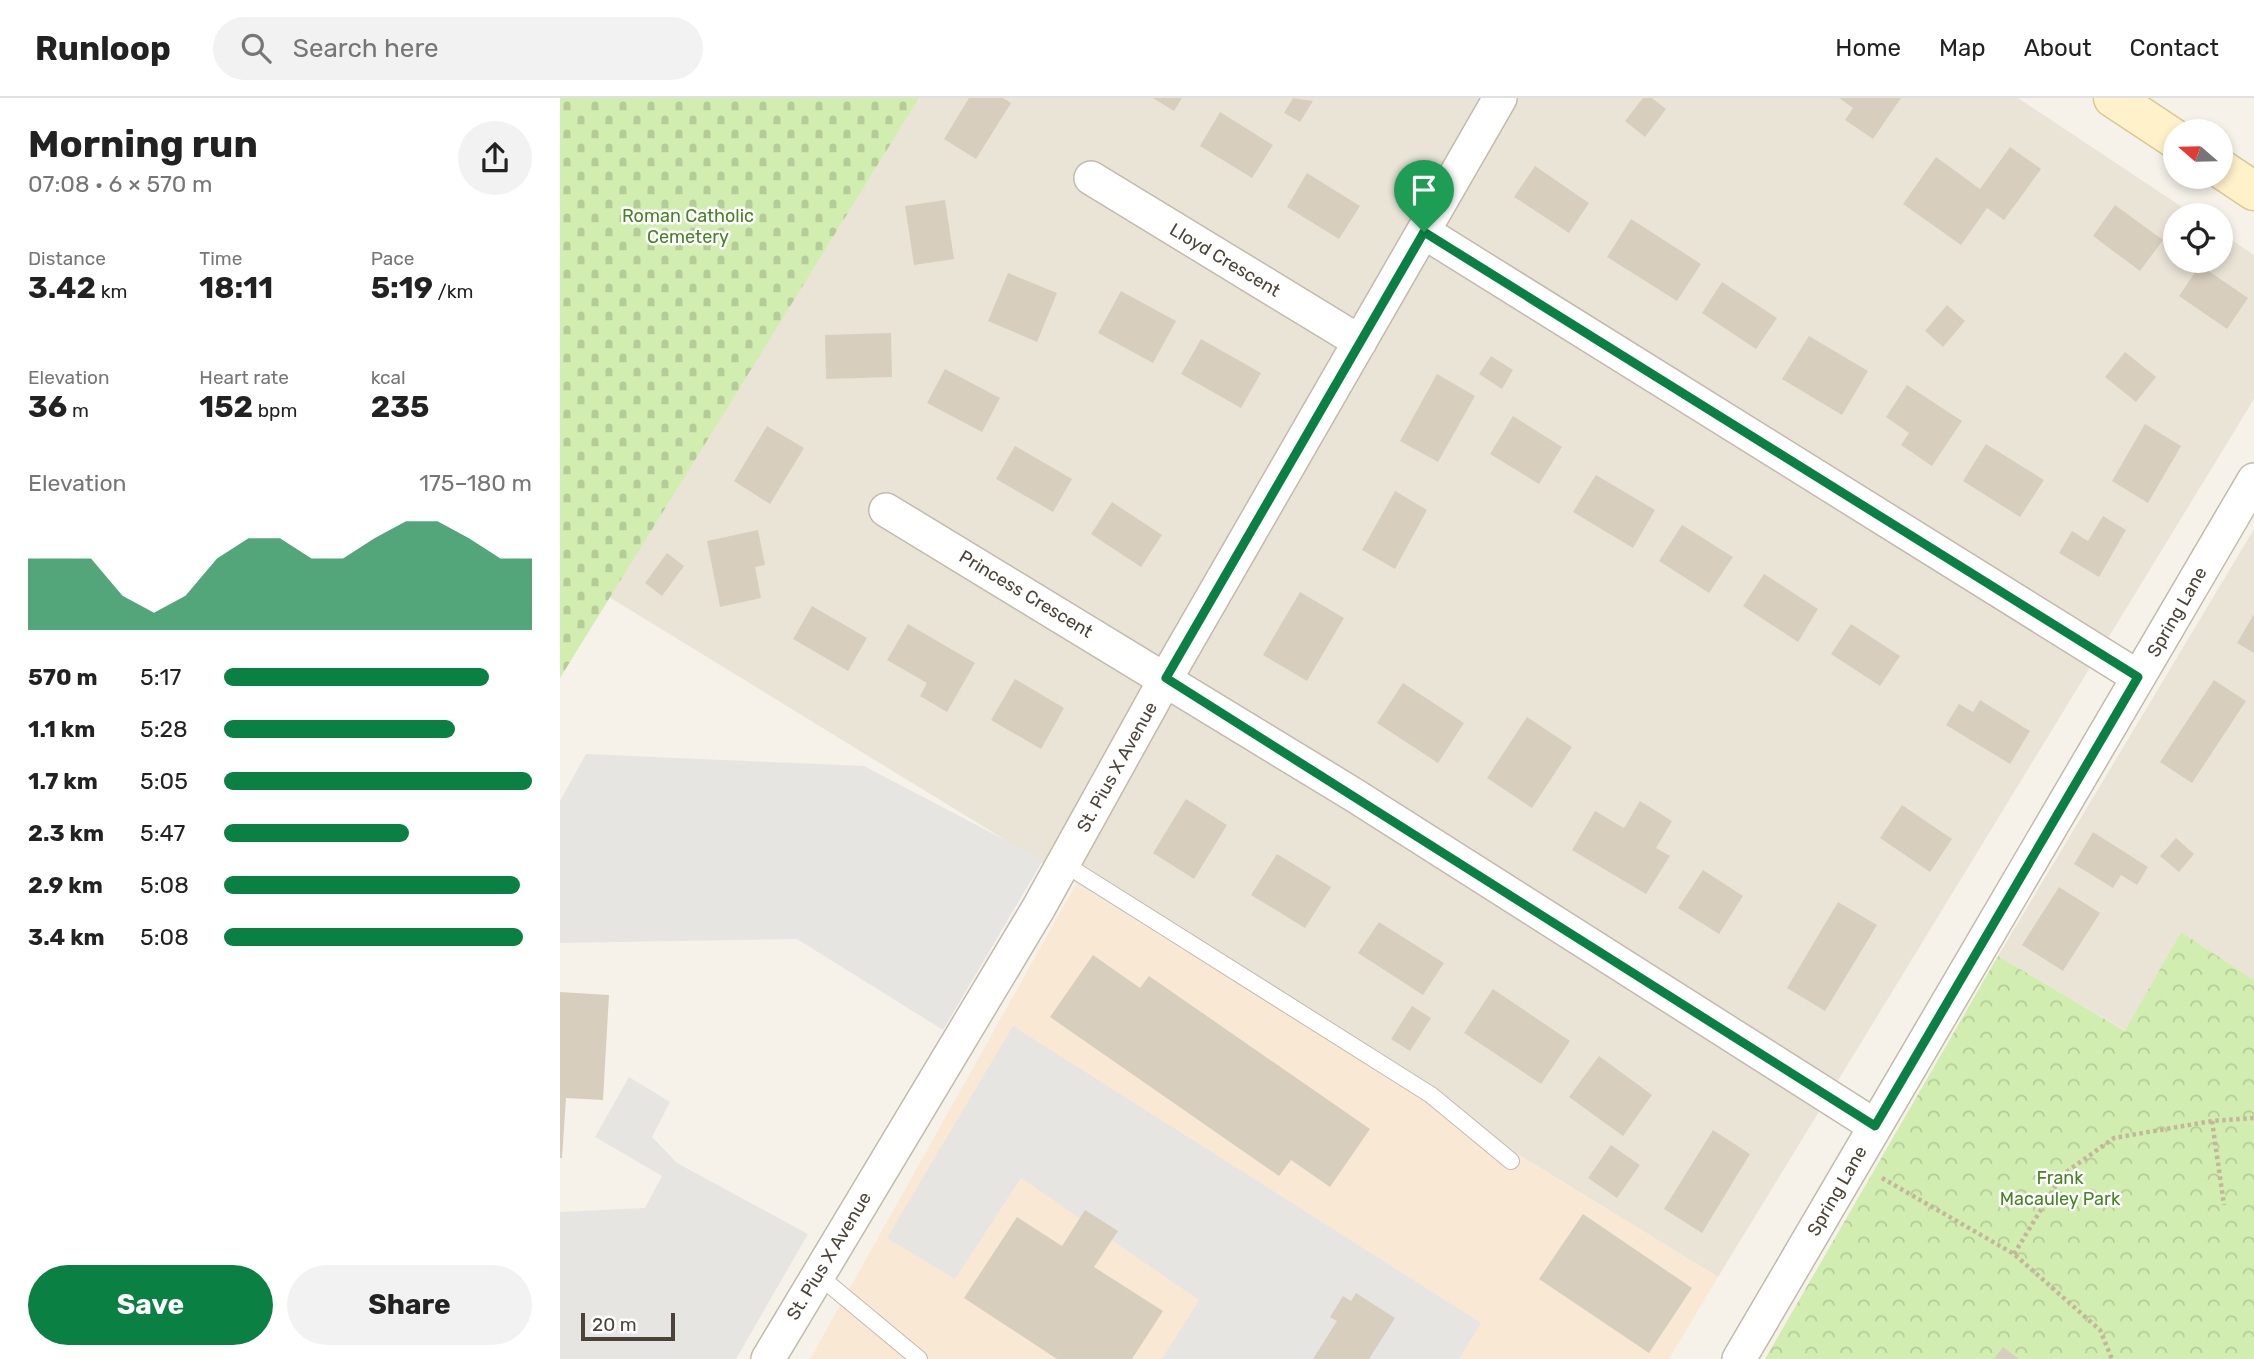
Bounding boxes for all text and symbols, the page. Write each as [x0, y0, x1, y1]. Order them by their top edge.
search box [213, 17, 703, 80]
text: Runloop [35, 29, 171, 68]
icon: search [237, 29, 275, 67]
text: Search here [293, 33, 439, 64]
text: Home [1835, 34, 1901, 62]
text: Map [1939, 34, 1986, 62]
text: About [2024, 34, 2092, 62]
text: Contact [2130, 34, 2219, 62]
north arrow [2163, 119, 2233, 189]
map controls [2163, 119, 2233, 273]
text: Morning run [28, 121, 258, 167]
button: share [458, 121, 532, 195]
pin [1394, 160, 1454, 232]
text: 07:08 · 6 × 570 m [28, 170, 213, 198]
icon: arrive [1405, 171, 1443, 209]
button: locate [2163, 203, 2233, 273]
park label: Roman Catholic Cemetery [622, 205, 754, 248]
street label: Lloyd Crescent [1166, 218, 1284, 302]
text: Distance [28, 247, 106, 270]
text: Time [199, 247, 242, 270]
text: Pace [371, 247, 414, 270]
text: 3.42 [28, 270, 96, 306]
text: 18:11 [199, 270, 273, 306]
text: 5:19 [371, 270, 433, 306]
text: km [96, 280, 127, 303]
text: /km [433, 280, 473, 303]
text: Elevation [28, 366, 109, 389]
text: Heart rate [199, 366, 289, 389]
text: kcal [371, 366, 406, 389]
text: 36 [28, 389, 67, 425]
text: 152 [199, 389, 253, 425]
text: 235 [371, 389, 429, 425]
text: m [67, 399, 89, 422]
text: bpm [253, 399, 297, 422]
text: Elevation [28, 469, 127, 497]
text: 175–180 m [419, 469, 532, 497]
street label: Princess Crescent [955, 545, 1097, 643]
street label: Spring Lane [2142, 563, 2212, 661]
text: 570 m [28, 663, 98, 691]
text: 5:17 [140, 663, 181, 691]
street label: St. Pius X Avenue [1072, 698, 1162, 836]
text: 1.1 km [28, 715, 95, 743]
text: 5:28 [140, 715, 188, 743]
text: 1.7 km [28, 767, 98, 795]
text: 5:05 [140, 767, 188, 795]
text: 2.3 km [28, 819, 104, 847]
text: 5:47 [140, 819, 185, 847]
text: 2.9 km [28, 871, 103, 899]
text: 5:08 [140, 871, 189, 899]
text: 3.4 km [28, 923, 105, 951]
text: 5:08 [140, 923, 189, 951]
street label: Spring Lane [1802, 1142, 1872, 1240]
park label: Frank Macauley Park [2000, 1167, 2121, 1210]
street label: St. Pius X Avenue [782, 1188, 876, 1324]
button: Save [28, 1265, 273, 1345]
button: Share [287, 1265, 532, 1345]
scale bar [581, 1310, 676, 1342]
text: 20 m [592, 1313, 637, 1336]

